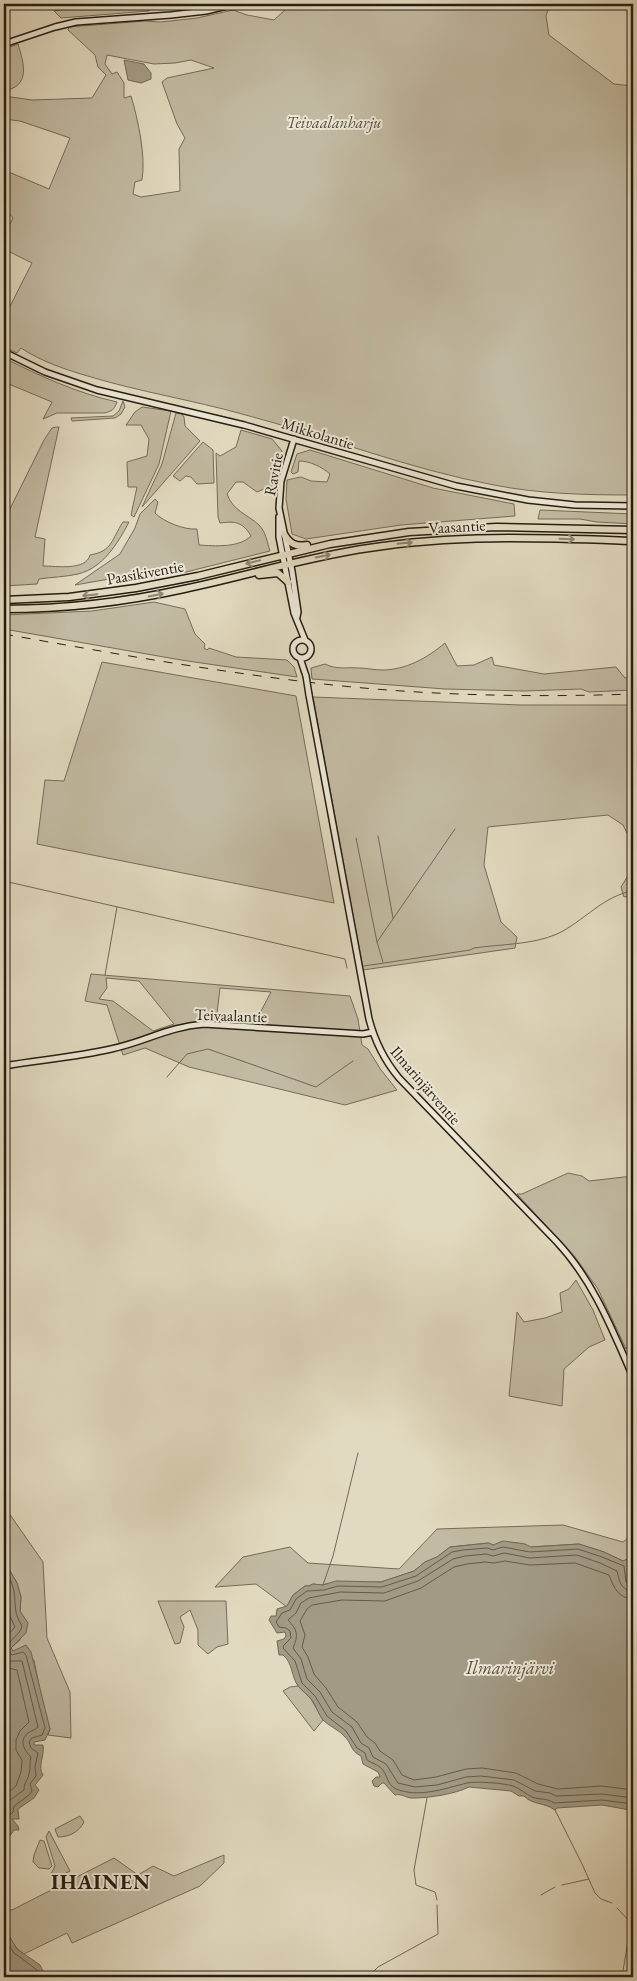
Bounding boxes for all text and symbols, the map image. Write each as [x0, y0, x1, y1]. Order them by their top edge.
park label: Teivaalanharju [287, 112, 381, 133]
street label: Mikkolantie [279, 412, 357, 454]
street label: Ravitie [259, 451, 288, 497]
street label: Vaasantie [428, 515, 486, 538]
one-way arrow [559, 534, 575, 543]
one-way arrow [397, 538, 413, 548]
one-way arrow [315, 551, 331, 560]
street label: Paasikiventie [105, 555, 185, 590]
one-way arrow [245, 558, 261, 567]
one-way arrow [148, 589, 164, 599]
one-way arrow [82, 590, 98, 600]
street label: Teivaalantie [194, 1004, 268, 1027]
street label: Ilmarinjärventie [386, 1042, 466, 1129]
water label: Ilmarinjärvi [465, 1656, 555, 1680]
district label: IHAINEN [51, 1868, 151, 1895]

